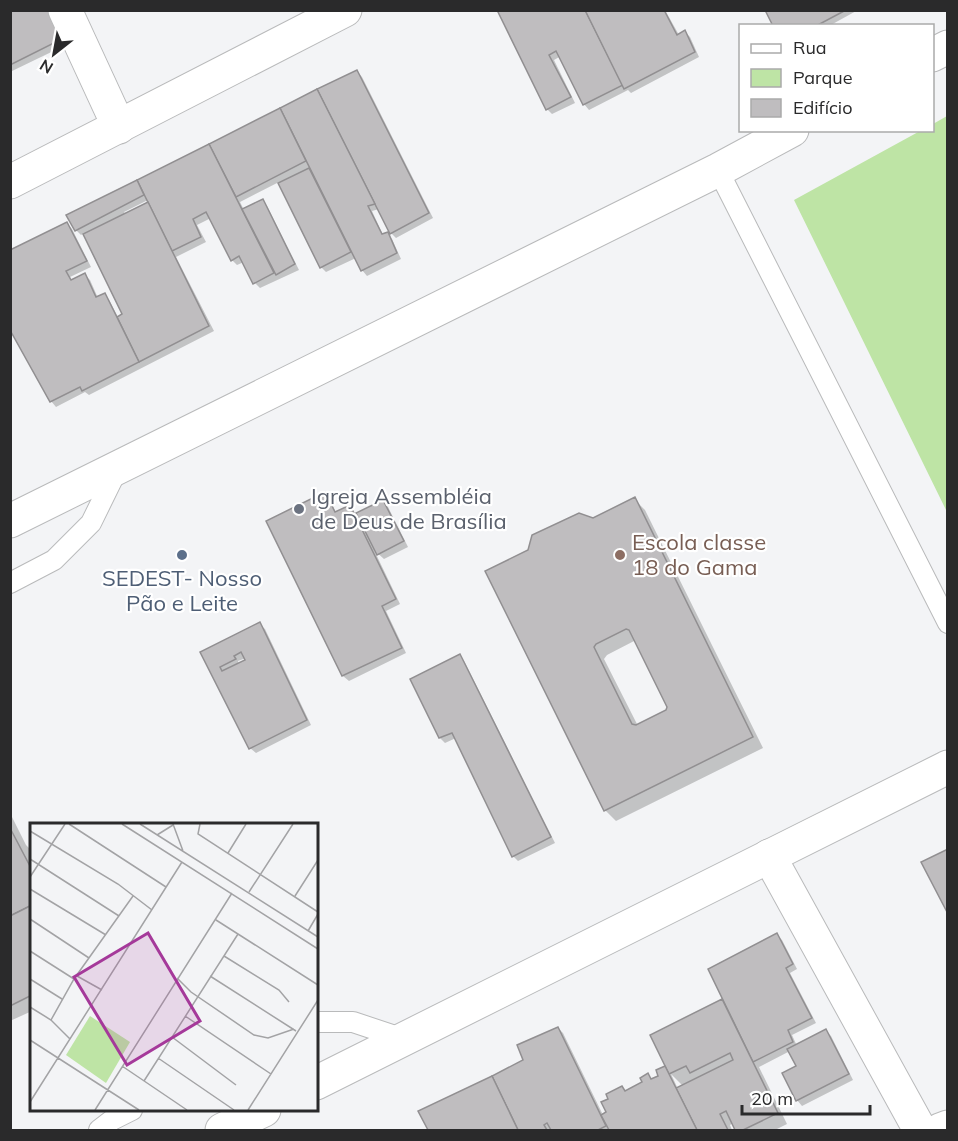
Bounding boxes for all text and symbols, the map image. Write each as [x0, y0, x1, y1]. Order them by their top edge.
north arrow [24, 24, 84, 84]
legend [739, 24, 934, 132]
text: Rua [793, 36, 827, 59]
text: N [36, 55, 57, 79]
text: Parque [793, 66, 852, 89]
text: Edifício [793, 96, 852, 119]
place label: Igreja Assembléia de Deus de Brasília [311, 482, 507, 535]
marker: Igreja Assembléia de Deus de Brasília [292, 502, 306, 516]
place label: Escola classe 18 do Gama [632, 528, 766, 581]
marker: SEDEST- Nosso Pão e Leite [175, 548, 189, 562]
marker: Escola classe 18 do Gama [613, 548, 627, 562]
place label: SEDEST- Nosso Pão e Leite [102, 564, 262, 617]
inset map [30, 823, 318, 1111]
scale bar [742, 1078, 870, 1116]
text: 20 m [751, 1087, 793, 1110]

